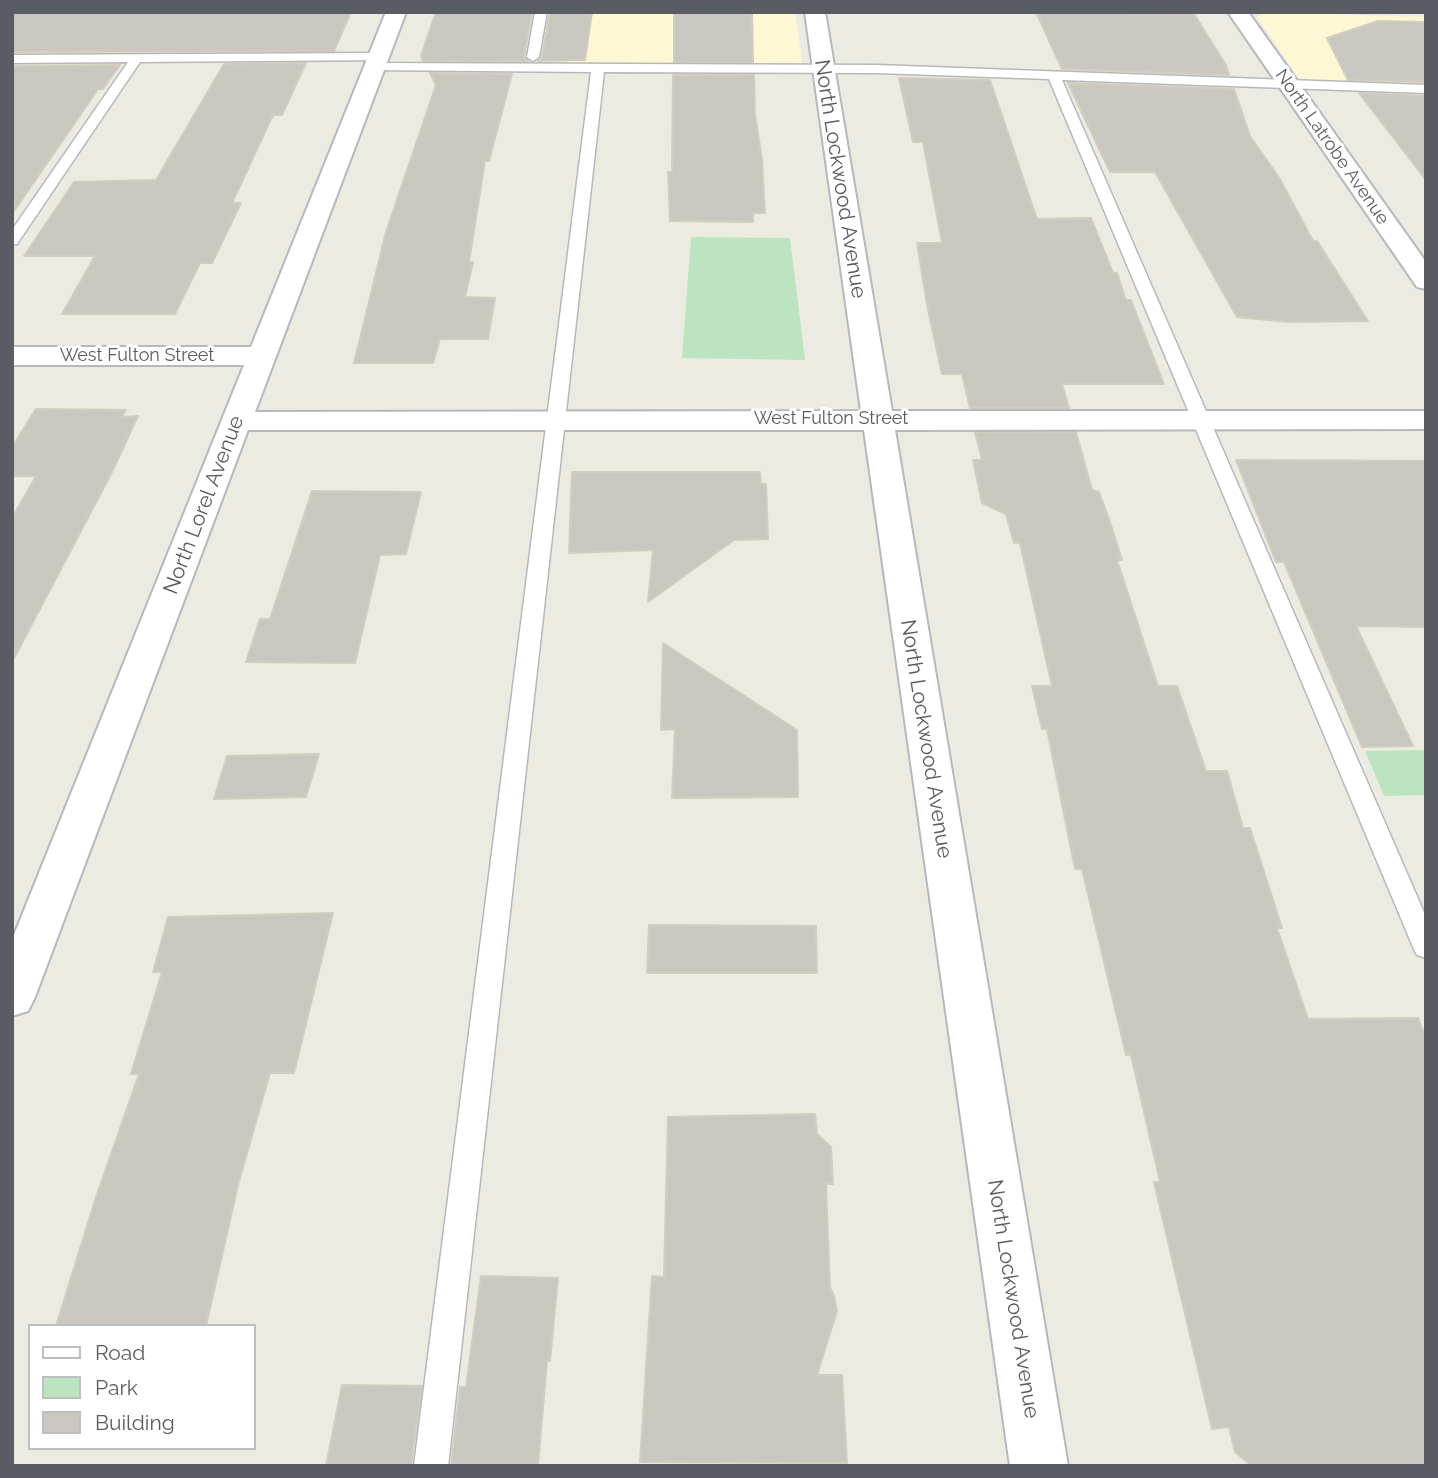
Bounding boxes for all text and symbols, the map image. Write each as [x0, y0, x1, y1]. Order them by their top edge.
street label: North Lockwood Avenue [809, 58, 871, 300]
street label: North Latrobe Avenue [1270, 65, 1394, 229]
street label: West Fulton Street [60, 345, 214, 367]
street label: West Fulton Street [754, 408, 908, 430]
street label: North Lorel Avenue [158, 412, 250, 598]
street label: North Lockwood Avenue [895, 618, 957, 860]
street label: North Lockwood Avenue [982, 1178, 1044, 1420]
legend [28, 1324, 256, 1450]
text: Road [95, 1340, 145, 1365]
text: Park [95, 1375, 138, 1400]
text: Building [95, 1410, 175, 1435]

